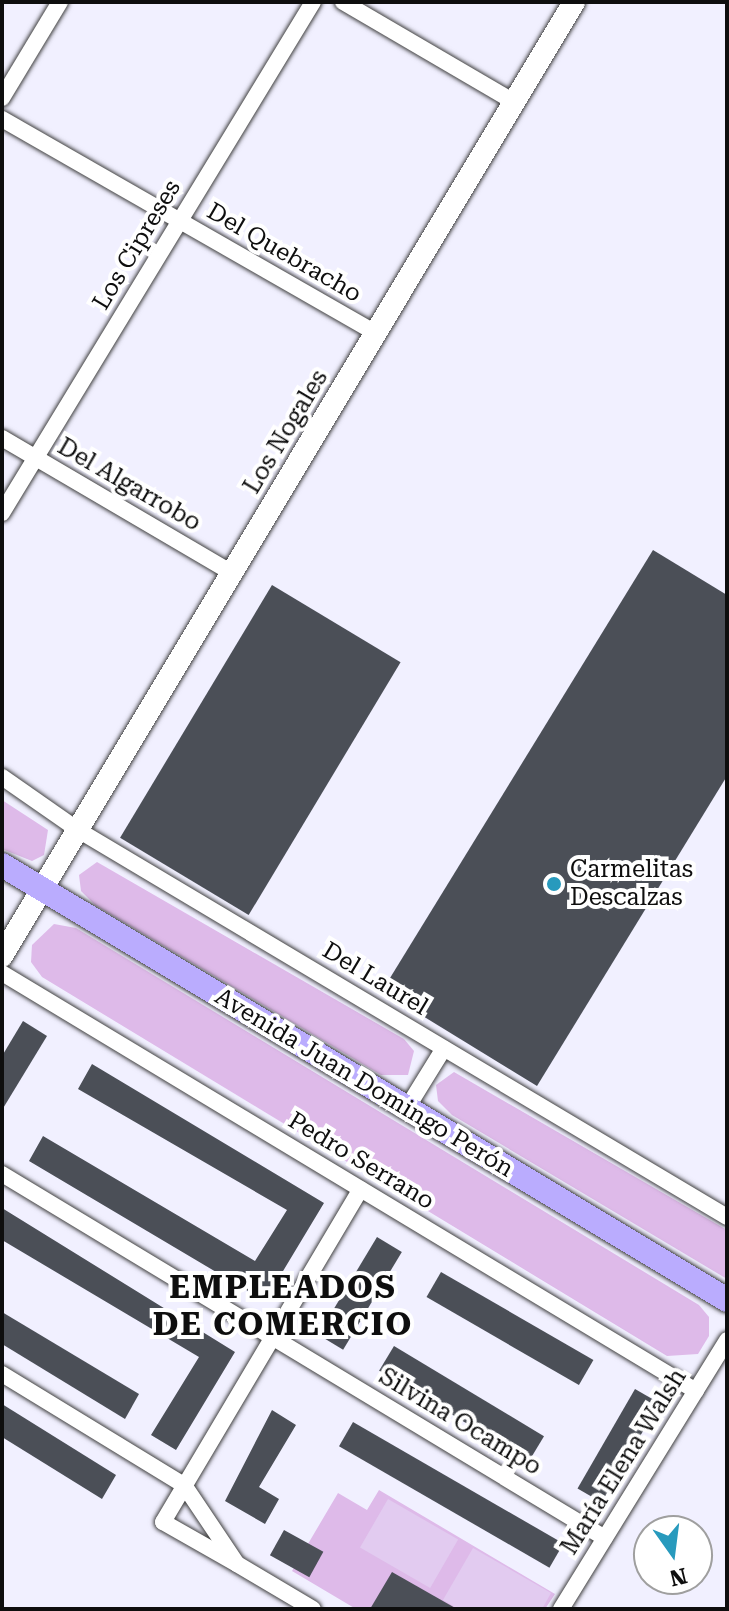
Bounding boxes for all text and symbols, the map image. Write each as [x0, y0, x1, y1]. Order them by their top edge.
street label: Los Cipreses [87, 175, 187, 315]
street label: Del Quebracho [202, 197, 366, 309]
street label: Los Nogales [238, 365, 334, 499]
street label: Del Algarrobo [52, 432, 206, 538]
place label: Carmelitas Descalzas [570, 856, 693, 912]
marker: Carmelitas Descalzas [545, 875, 563, 893]
street label: Del Laurel [317, 936, 433, 1022]
street label: Avenida Juan Domingo Perón [210, 982, 518, 1184]
street label: Pedro Serrano [283, 1106, 439, 1216]
district label: EMPLEADOS DE COMERCIO [153, 1269, 413, 1344]
street label: Silvina Ocampo [374, 1362, 546, 1482]
street label: María Elena Walsh [555, 1364, 693, 1560]
north arrow [633, 1515, 713, 1595]
text: N [667, 1563, 690, 1591]

